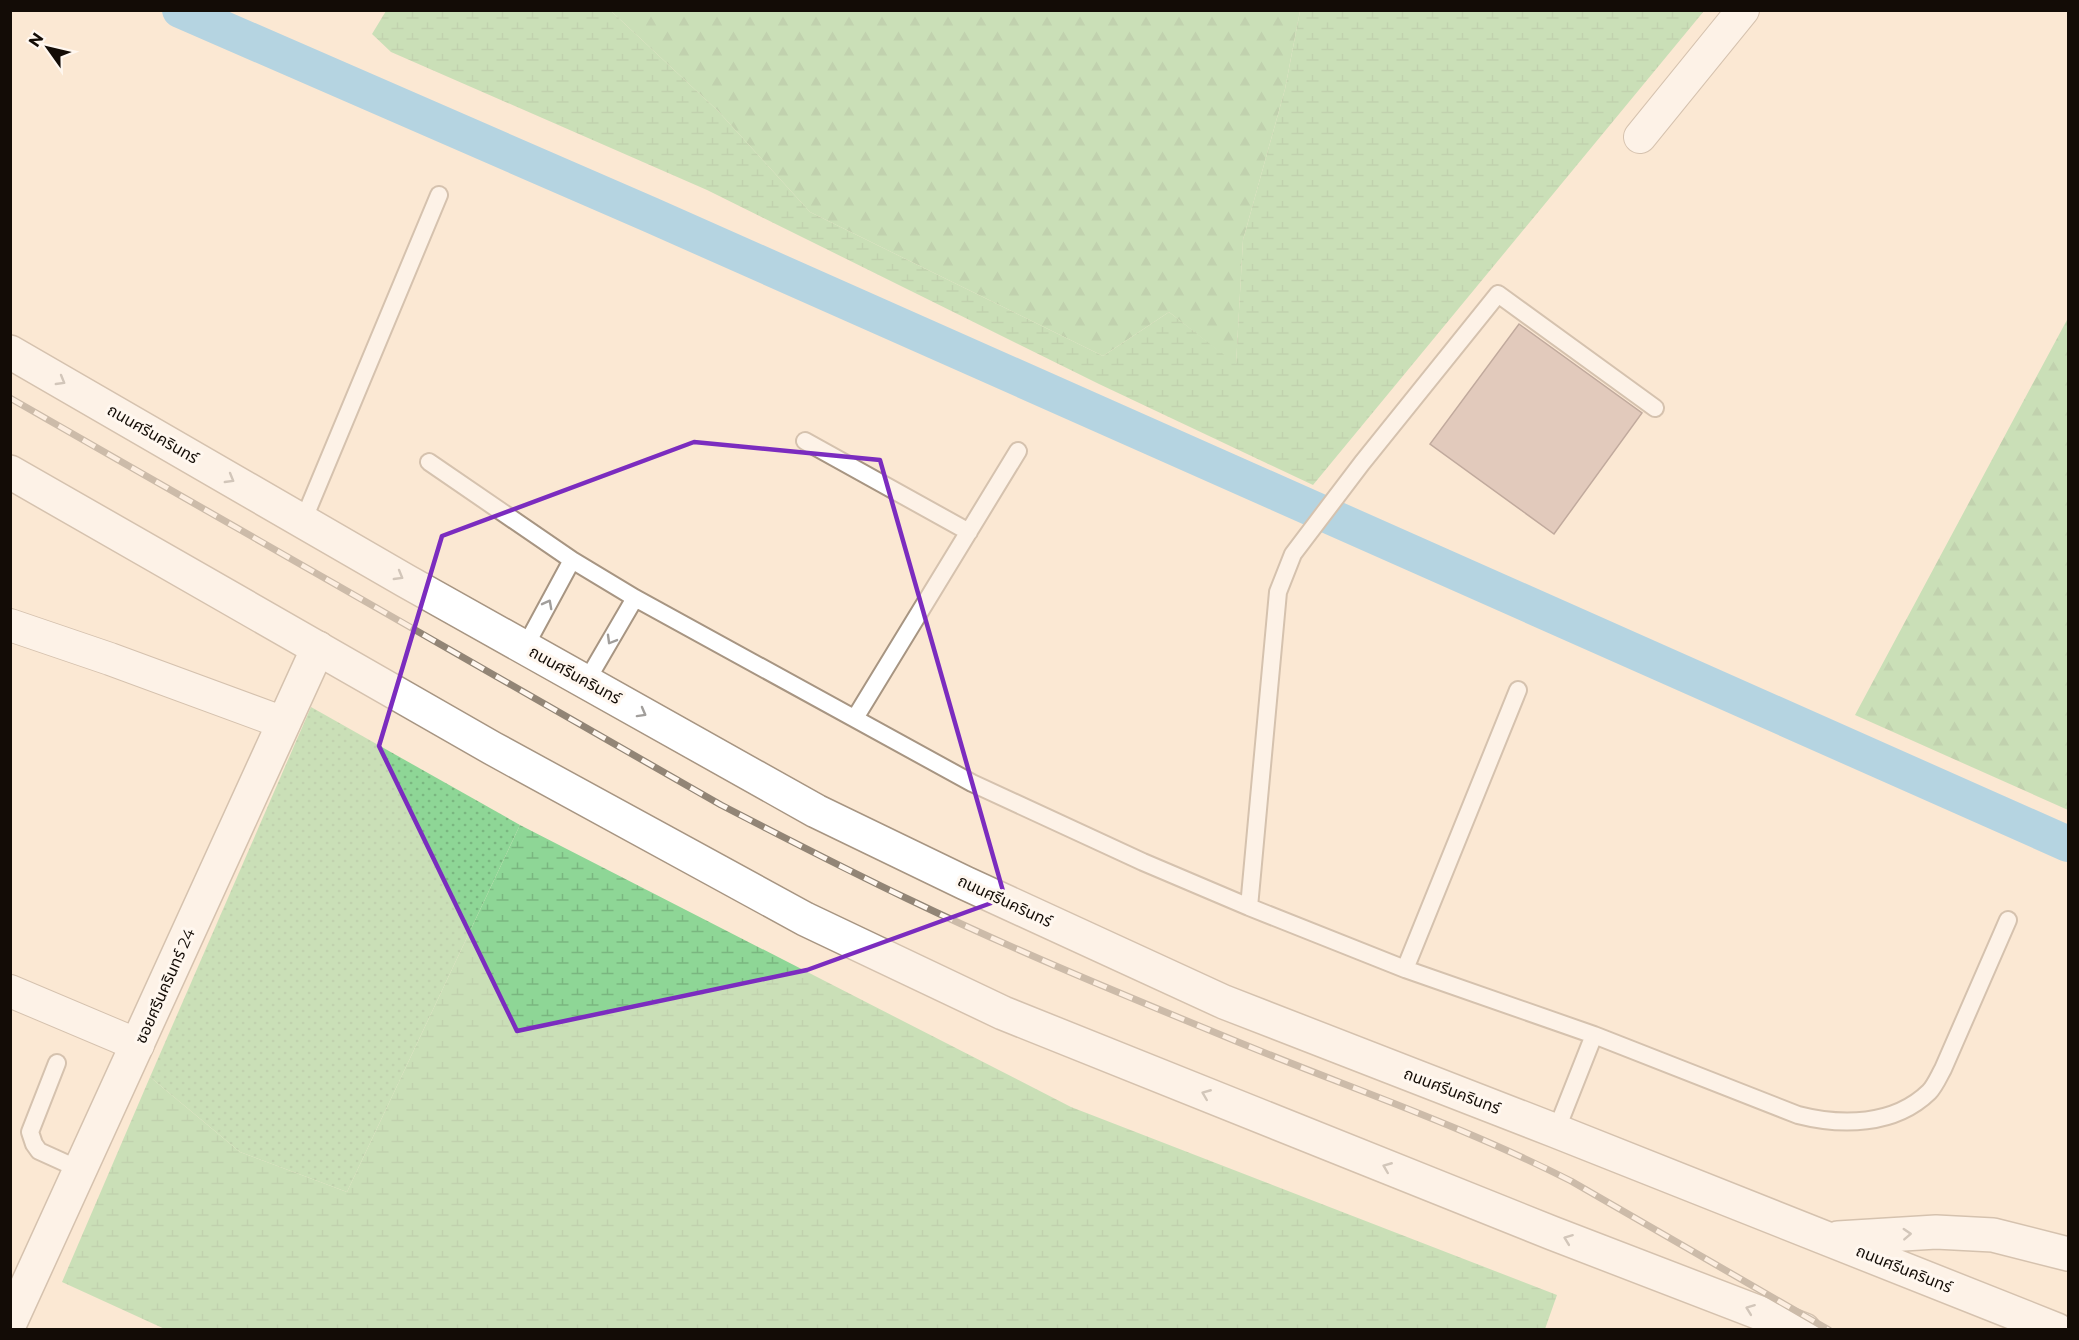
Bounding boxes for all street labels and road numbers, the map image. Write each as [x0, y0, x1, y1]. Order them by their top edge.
street label: ถนนศรีนครินทร์ [104, 400, 203, 468]
street label: ถนนศรีนครินทร์ [526, 642, 625, 708]
street label: ถนนศรีนครินทร์ [955, 871, 1056, 931]
street label: ซอยศรีนครินทร์ 24 [131, 925, 199, 1046]
street label: ถนนศรีนครินทร์ [1401, 1064, 1504, 1118]
street label: ถนนศรีนครินทร์ [1853, 1241, 1956, 1297]

